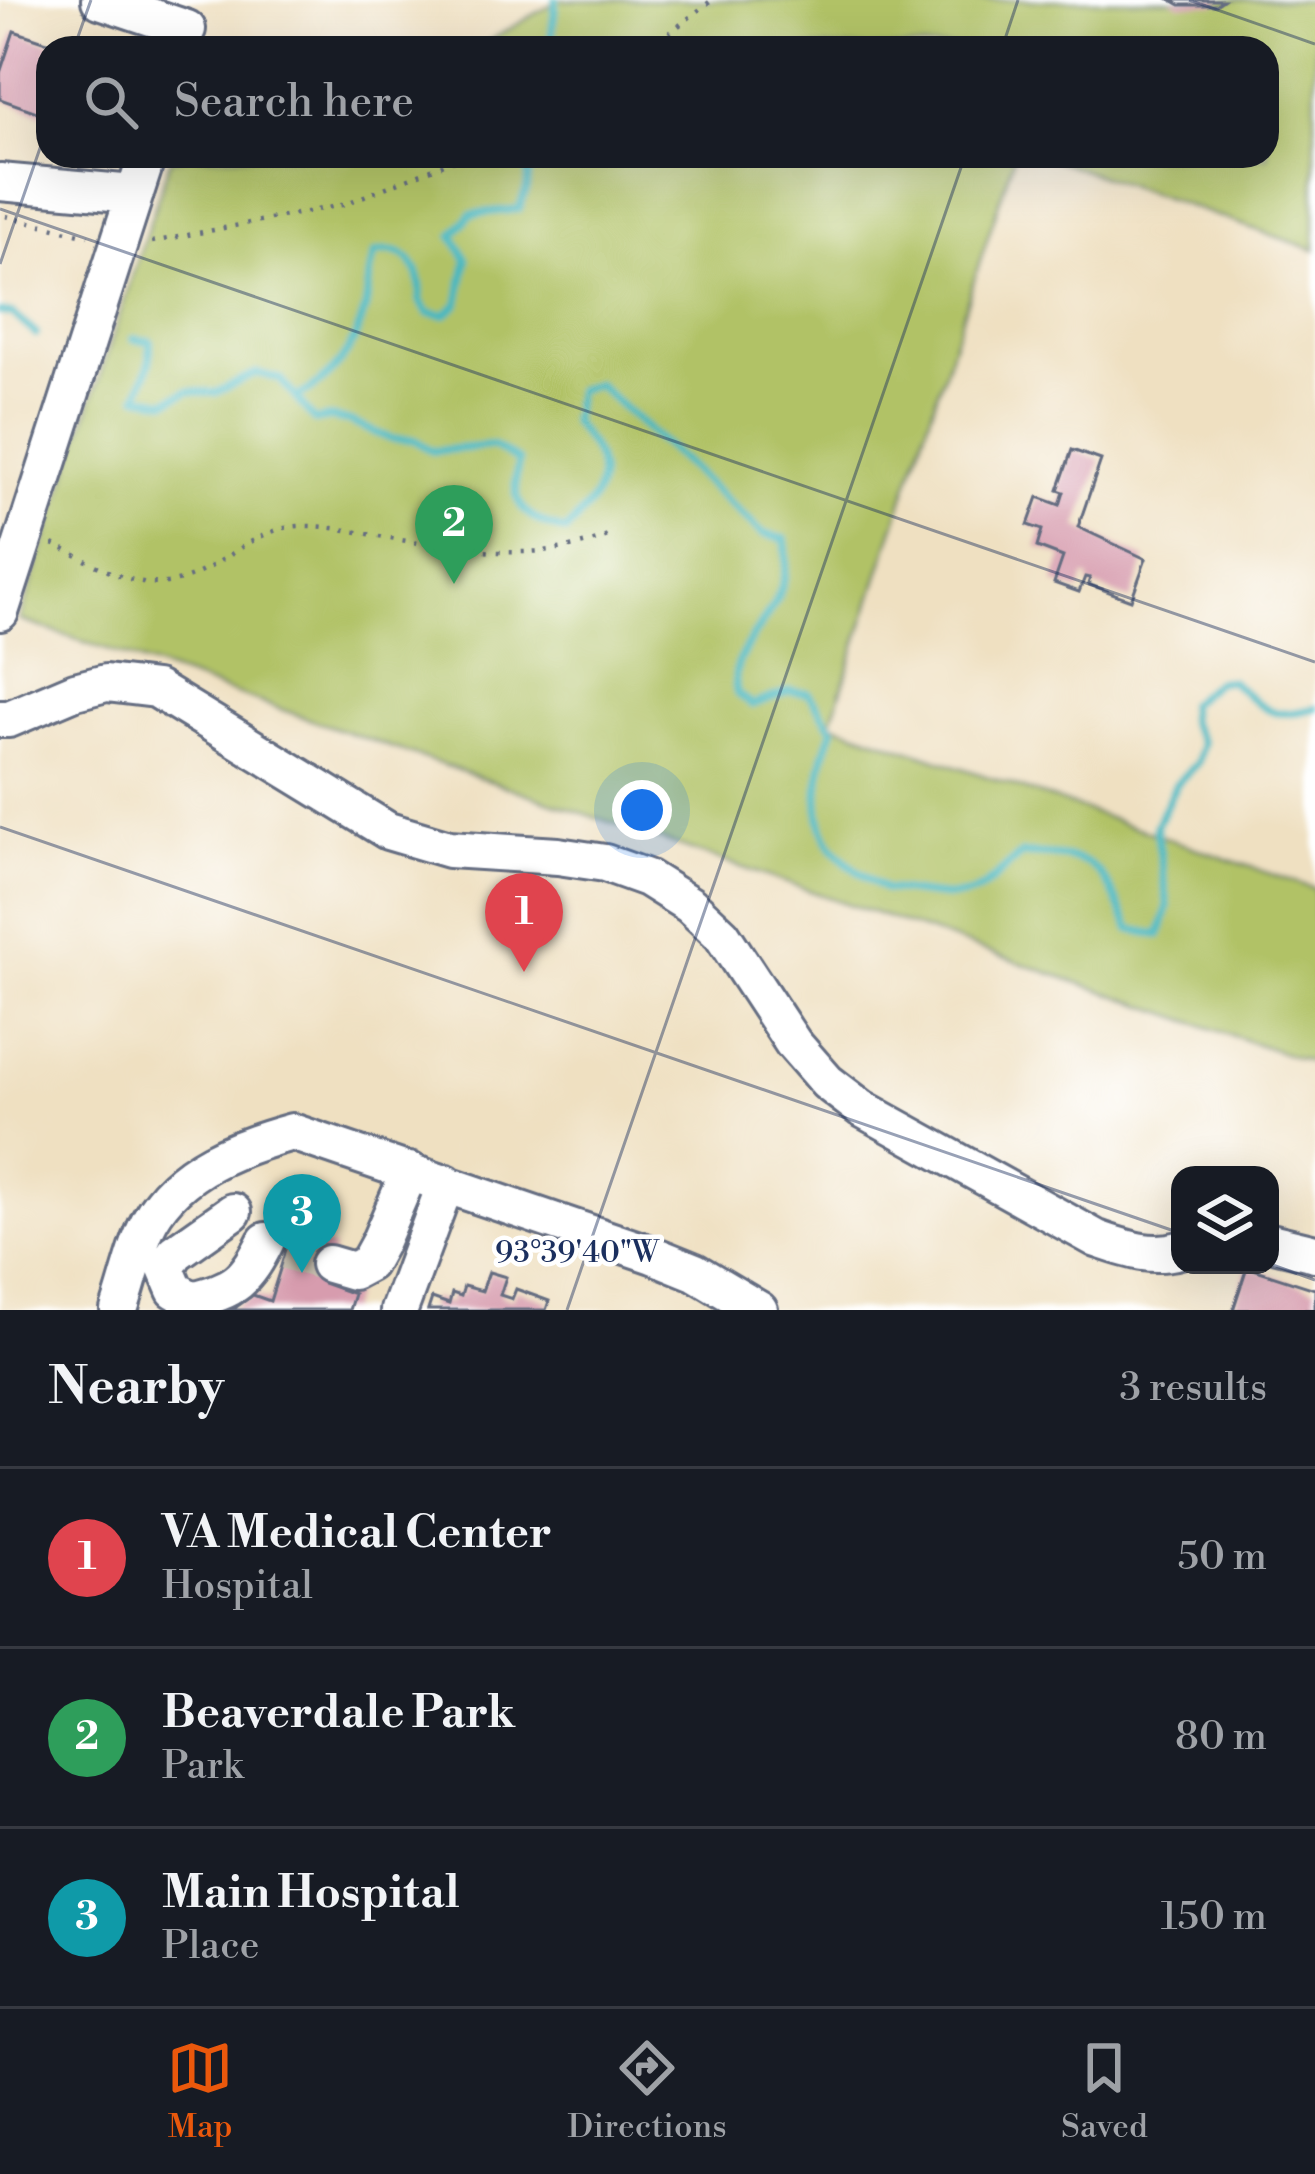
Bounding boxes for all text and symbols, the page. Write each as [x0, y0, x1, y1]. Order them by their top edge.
search box [36, 36, 1279, 168]
icon: search [78, 69, 144, 135]
text: Search here [174, 74, 414, 131]
pin: 2 [415, 485, 493, 584]
your location [612, 780, 672, 840]
pin: 1 [485, 873, 563, 972]
map controls [1171, 1166, 1279, 1274]
button: layers [1171, 1166, 1279, 1274]
pin: 3 [263, 1174, 341, 1273]
text: 93°39'40"W [495, 1234, 660, 1272]
text: Nearby [48, 1356, 224, 1420]
text: 3 results [1119, 1364, 1267, 1413]
text: VA Medical Center [162, 1505, 552, 1562]
text: 1 [78, 1533, 96, 1582]
text: 50 m [1177, 1533, 1267, 1582]
text: Hospital [162, 1562, 313, 1611]
text: Beaverdale Park [162, 1685, 515, 1742]
text: 2 [75, 1713, 99, 1762]
text: 80 m [1175, 1713, 1267, 1762]
text: Park [162, 1742, 243, 1791]
text: Main Hospital [162, 1865, 460, 1922]
text: 3 [75, 1893, 99, 1942]
text: 150 m [1161, 1893, 1267, 1942]
text: Place [162, 1922, 259, 1971]
tab: Map [167, 2035, 233, 2148]
tab: Directions [568, 2035, 727, 2148]
tab: Saved [1061, 2035, 1148, 2148]

